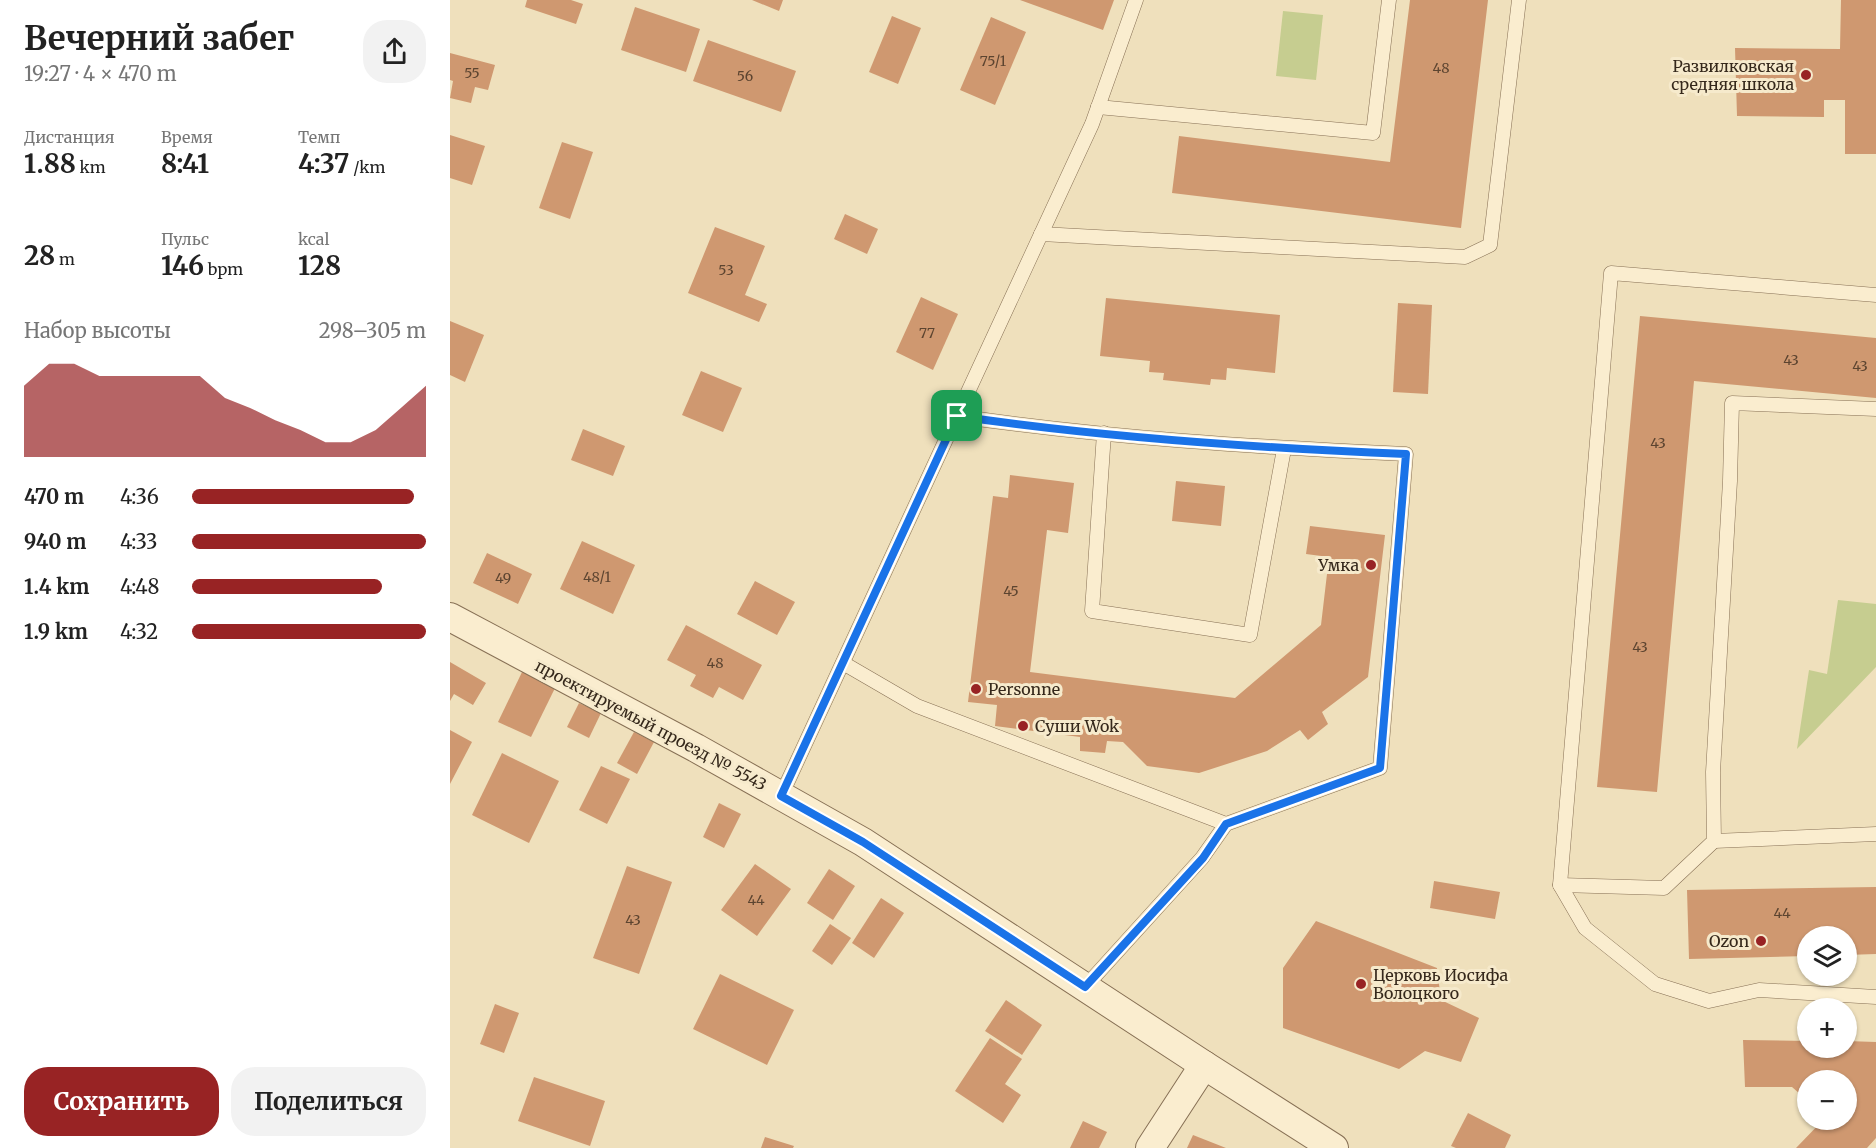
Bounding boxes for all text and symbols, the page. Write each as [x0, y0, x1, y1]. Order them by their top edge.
text: Вечерний забег [24, 18, 294, 59]
button: share [363, 20, 426, 83]
house number: 75/1 [980, 52, 1006, 70]
place label: Развилковская средняя школа [1671, 56, 1794, 94]
house number: 48 [1433, 59, 1449, 77]
text: 19:27 · 4 × 470 m [24, 61, 177, 86]
house number: 55 [464, 64, 480, 82]
house number: 56 [737, 67, 753, 85]
marker: Развилковская средняя школа [1799, 68, 1813, 82]
text: Дистанция [24, 127, 115, 147]
text: Время [161, 127, 213, 147]
text: Темп [298, 127, 340, 147]
text: 1.88 [24, 147, 76, 180]
text: 8:41 [161, 147, 209, 180]
text: 4:37 [298, 147, 349, 180]
text: km [76, 157, 106, 177]
text: /km [349, 157, 385, 177]
text: Пульс [161, 229, 209, 249]
text: kcal [298, 229, 329, 249]
text: 28 [24, 239, 55, 272]
text: m [55, 249, 75, 269]
text: 146 [161, 249, 204, 282]
text: 128 [298, 249, 341, 282]
text: bpm [204, 259, 243, 279]
house number: 53 [718, 261, 734, 279]
text: Набор высоты [24, 318, 171, 343]
text: 298–305 m [319, 318, 426, 343]
house number: 77 [919, 324, 935, 342]
house number: 43 [1783, 351, 1799, 369]
house number: 43 [1852, 357, 1868, 375]
pin [931, 390, 982, 441]
icon: arrive [940, 399, 973, 432]
house number: 43 [1650, 434, 1666, 452]
text: 470 m [24, 484, 84, 509]
text: 4:36 [120, 484, 159, 509]
text: 940 m [24, 529, 86, 554]
text: 4:33 [120, 529, 158, 554]
place label: Умка [1317, 555, 1359, 575]
marker: Умка [1364, 558, 1378, 572]
house number: 48/1 [583, 568, 611, 586]
house number: 49 [495, 569, 511, 587]
text: 1.4 km [24, 574, 89, 599]
text: 4:48 [120, 574, 159, 599]
house number: 45 [1003, 582, 1019, 600]
text: 1.9 km [24, 619, 88, 644]
text: 4:32 [120, 619, 158, 644]
house number: 43 [1632, 638, 1648, 656]
house number: 48 [707, 654, 723, 672]
street label: проектируемый проезд № 5543 [532, 655, 770, 795]
place label: Personne [988, 679, 1060, 699]
marker: Personne [969, 682, 983, 696]
place label: Суши Wok [1035, 716, 1120, 736]
marker: Суши Wok [1016, 719, 1030, 733]
house number: 44 [747, 891, 765, 909]
house number: 44 [1773, 904, 1791, 922]
house number: 43 [625, 911, 641, 929]
map controls [1797, 926, 1857, 1130]
button: layers [1797, 926, 1857, 986]
place label: Ozon [1709, 931, 1749, 951]
marker: Ozon [1754, 934, 1768, 948]
place label: Церковь Иосифа Волоцкого [1373, 965, 1509, 1003]
marker: Церковь Иосифа Волоцкого [1354, 977, 1368, 991]
button: + [1797, 998, 1857, 1058]
button: Сохранить [24, 1067, 219, 1136]
button: Поделиться [231, 1067, 426, 1136]
button: − [1797, 1070, 1857, 1130]

